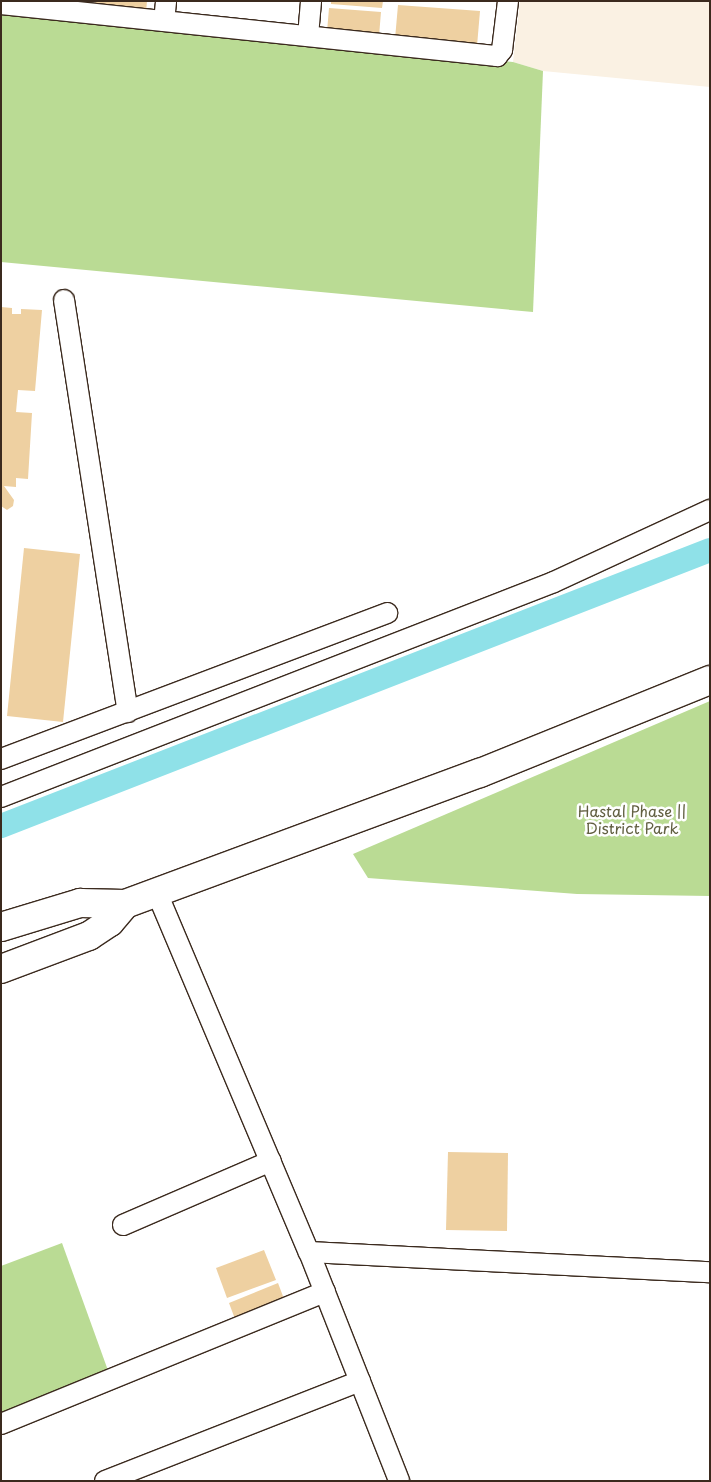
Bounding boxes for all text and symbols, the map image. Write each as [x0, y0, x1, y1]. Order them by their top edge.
park label: Hastal Phase || District Park [577, 801, 687, 836]

